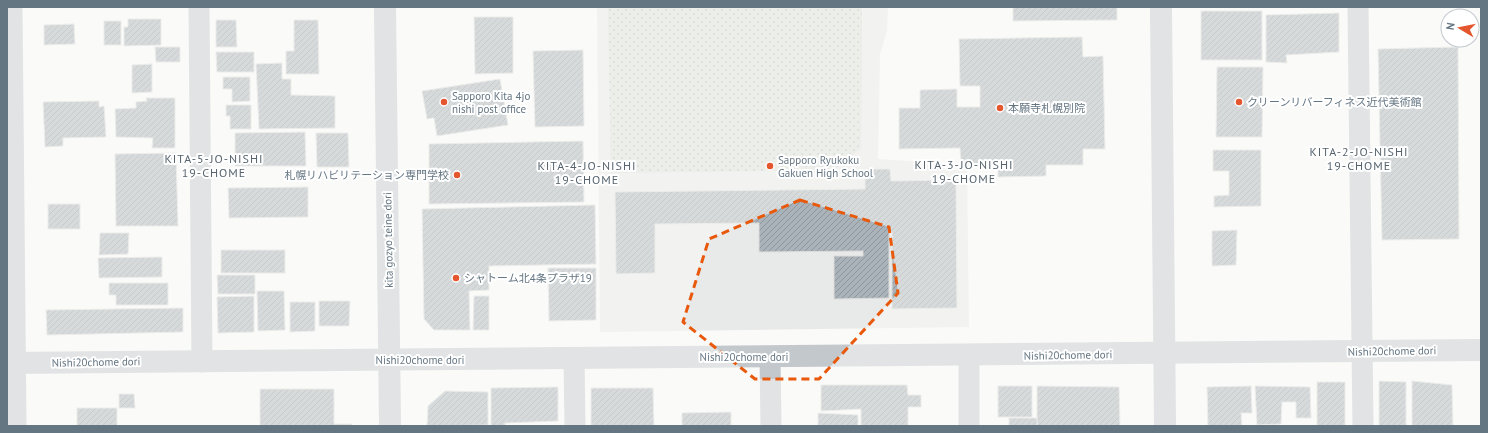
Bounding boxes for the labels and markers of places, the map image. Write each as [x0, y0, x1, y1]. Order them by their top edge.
place label: Sapporo Kita 4jo nishi post office [452, 89, 530, 116]
place label: クリーンリバーフィネス近代美術館 [1247, 95, 1422, 109]
marker: Sapporo Kita 4jo nishi post office [439, 97, 449, 107]
marker: クリーンリバーフィネス近代美術館 [1234, 97, 1244, 107]
place label: 本願寺札幌別院 [1008, 101, 1085, 115]
marker: 本願寺札幌別院 [995, 103, 1005, 113]
place label: Sapporo Ryukoku Gakuen High School [778, 153, 874, 180]
marker: Sapporo Ryukoku Gakuen High School [765, 161, 775, 171]
place label: 札幌リハビリテーション専門学校 [284, 168, 449, 182]
marker: 札幌リハビリテーション専門学校 [452, 170, 462, 180]
place label: シャトーム北4条プラザ19 [464, 271, 592, 285]
marker: シャトーム北4条プラザ19 [451, 273, 461, 283]

